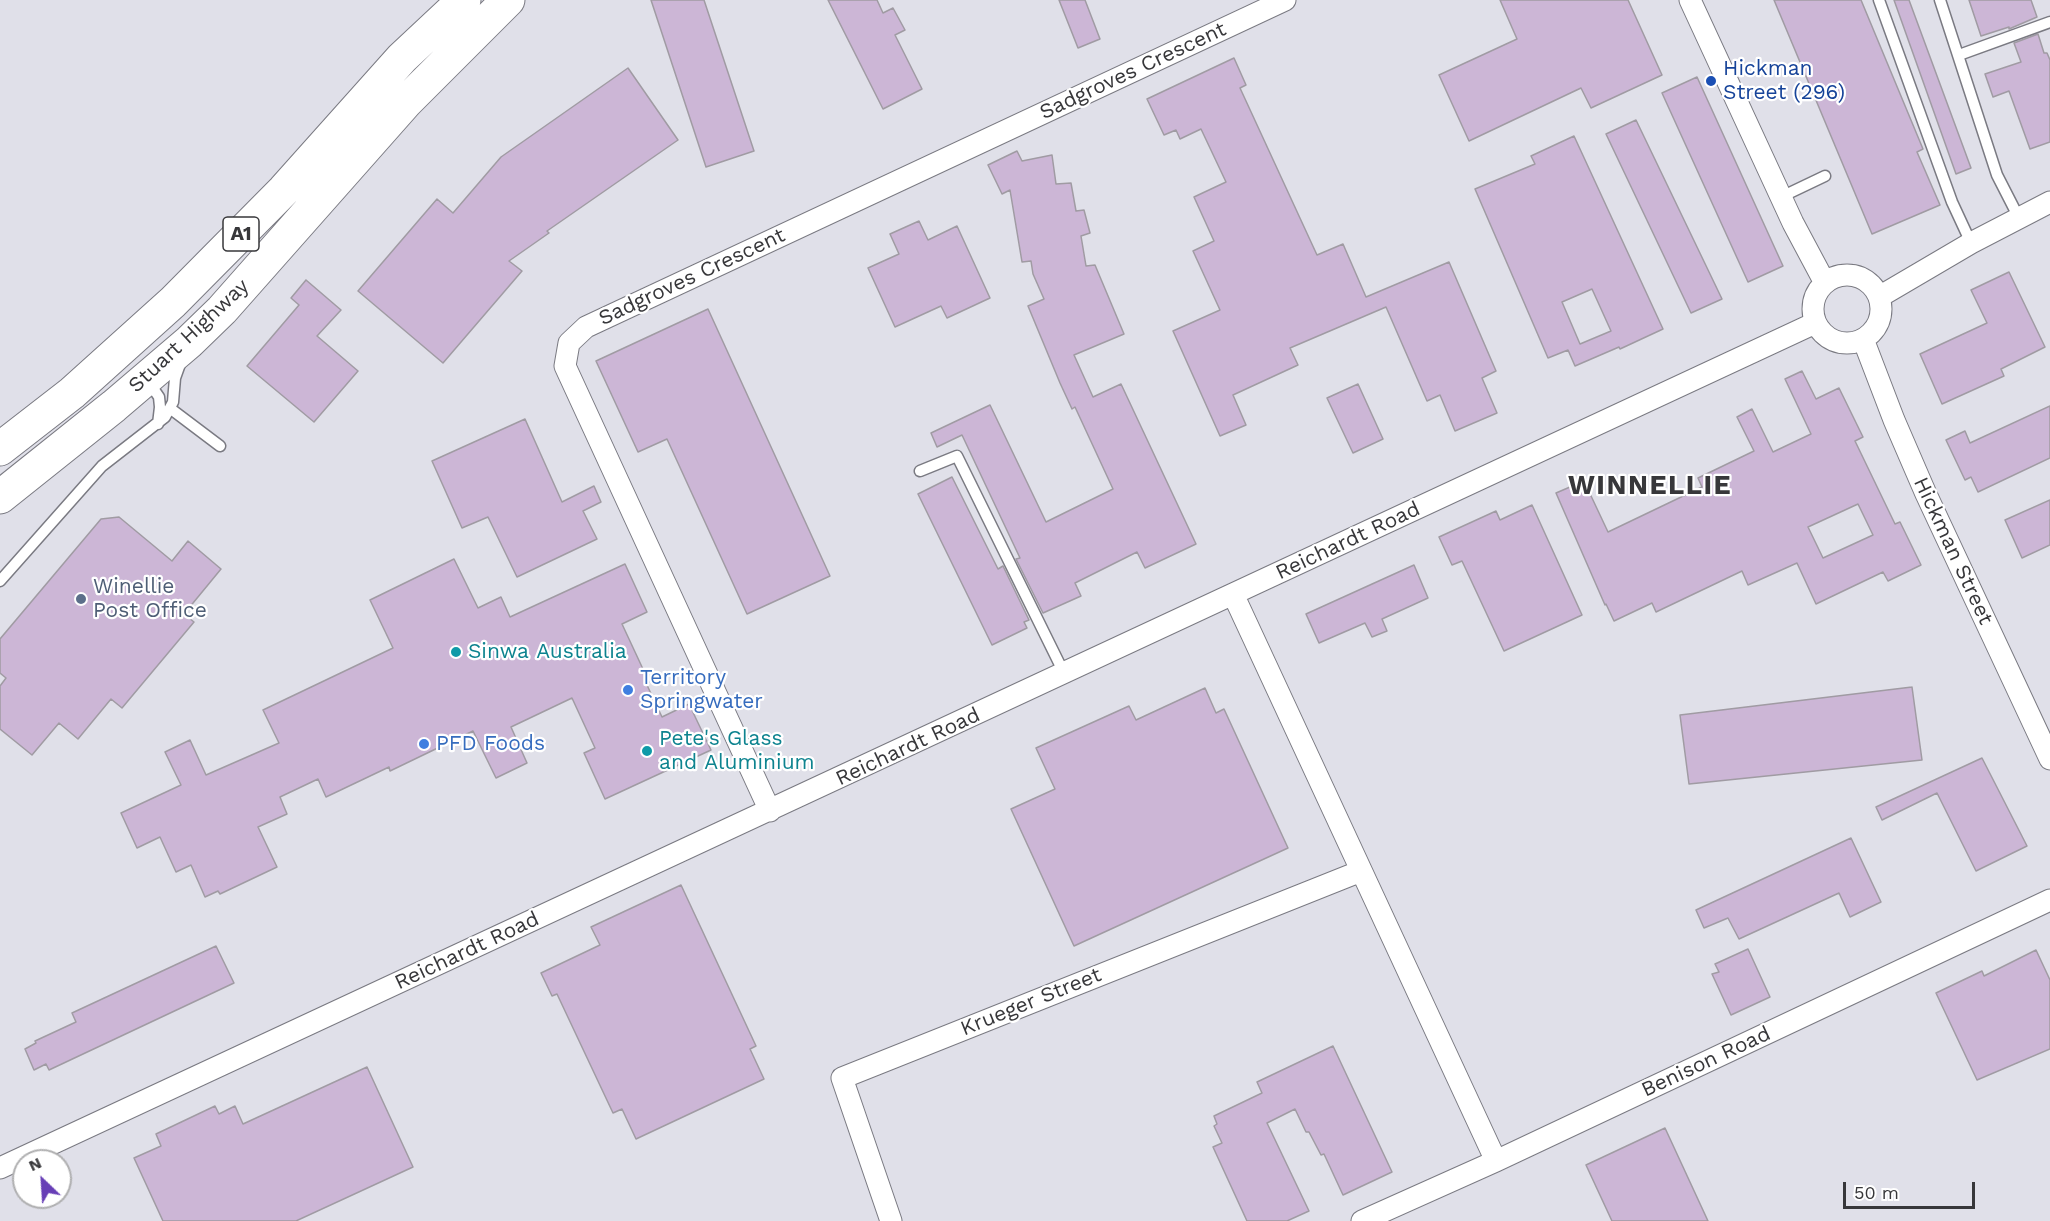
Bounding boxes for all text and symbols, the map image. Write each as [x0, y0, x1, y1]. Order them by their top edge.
street label: Sadgroves Crescent [1036, 17, 1230, 125]
place label: Hickman Street (296) [1723, 56, 1845, 106]
marker: Hickman Street (296) [1704, 74, 1718, 88]
road number: A1 [223, 217, 259, 251]
street label: Sadgroves Crescent [595, 223, 789, 331]
street label: Stuart Highway [124, 274, 254, 398]
district label: WINNELLIE [1568, 470, 1732, 502]
street label: Hickman Street [1908, 473, 1998, 629]
street label: Reichardt Road [1272, 496, 1424, 586]
place label: Winellie Post Office [93, 574, 207, 624]
marker: Winellie Post Office [74, 592, 88, 606]
place label: Sinwa Australia [468, 639, 627, 665]
marker: Sinwa Australia [449, 645, 463, 659]
place label: Territory Springwater [640, 665, 763, 715]
marker: Territory Springwater [621, 683, 635, 697]
street label: Reichardt Road [832, 702, 984, 792]
place label: Pete's Glass and Aluminium [659, 726, 815, 776]
place label: PFD Foods [436, 731, 545, 757]
marker: PFD Foods [417, 737, 431, 751]
marker: Pete's Glass and Aluminium [640, 744, 654, 758]
street label: Reichardt Road [391, 906, 543, 996]
street label: Krueger Street [957, 962, 1105, 1042]
street label: Benison Road [1637, 1021, 1775, 1103]
north arrow [12, 1149, 72, 1209]
text: N [26, 1153, 44, 1175]
scale bar [1846, 1170, 1978, 1208]
text: 50 m [1854, 1182, 1899, 1203]

